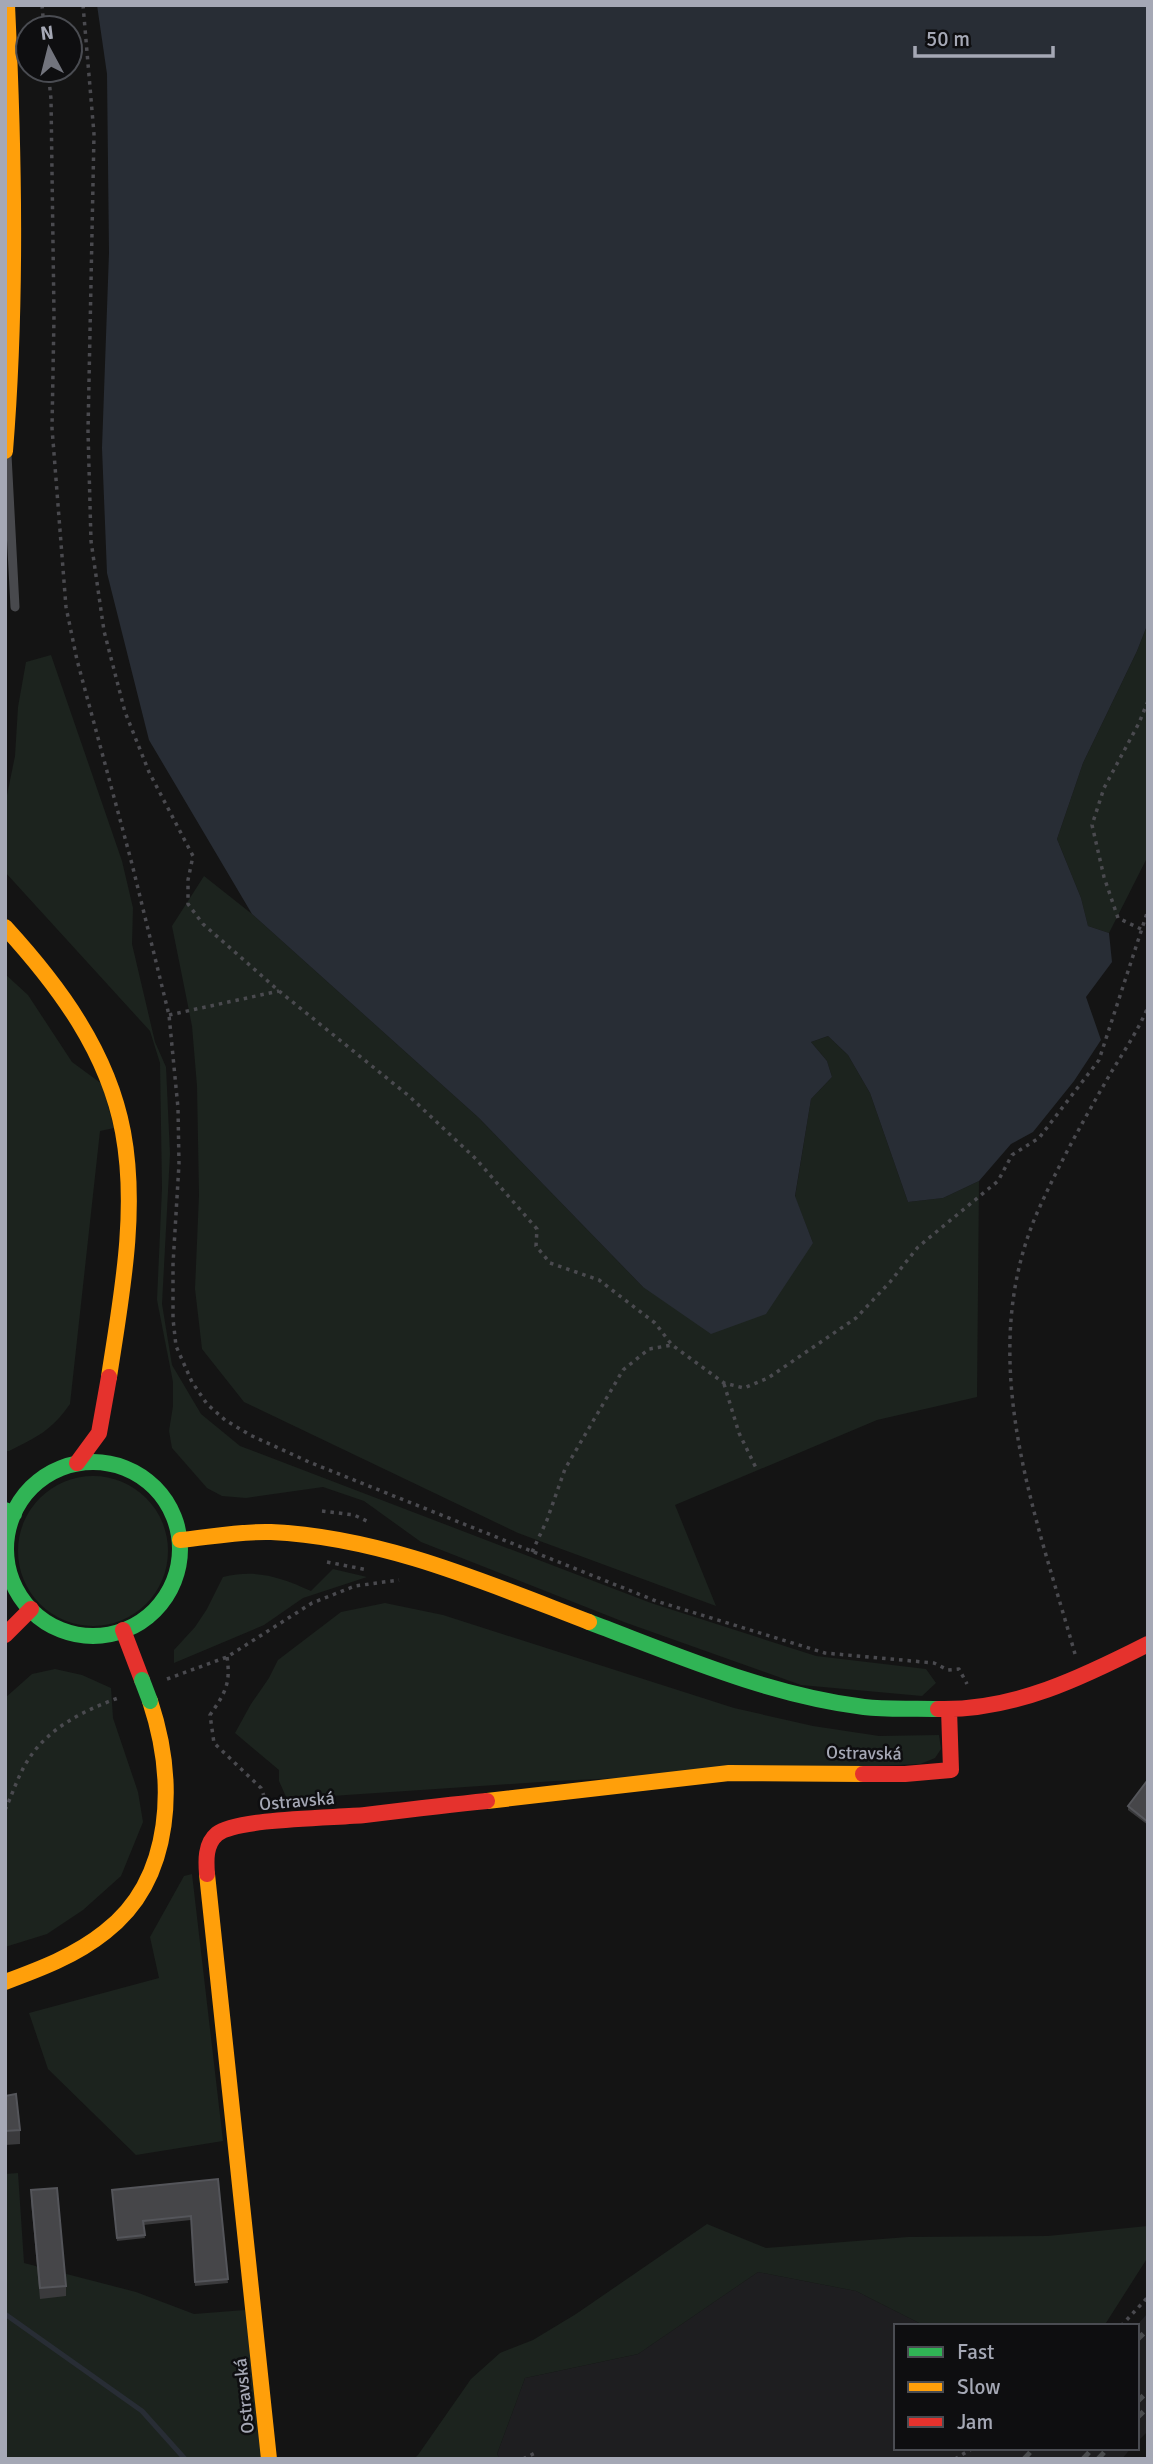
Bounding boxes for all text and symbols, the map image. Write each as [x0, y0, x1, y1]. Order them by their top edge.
north arrow [14, 14, 84, 84]
scale bar [915, 14, 1053, 58]
text: N [39, 20, 55, 46]
text: 50 m [926, 26, 970, 52]
street label: Ostravská [826, 1741, 902, 1765]
street label: Ostravská [258, 1787, 336, 1815]
legend [894, 2324, 1139, 2450]
text: Fast [957, 2339, 994, 2365]
street label: Ostravská [229, 2357, 259, 2435]
text: Slow [957, 2374, 1001, 2400]
text: Jam [957, 2409, 993, 2435]

